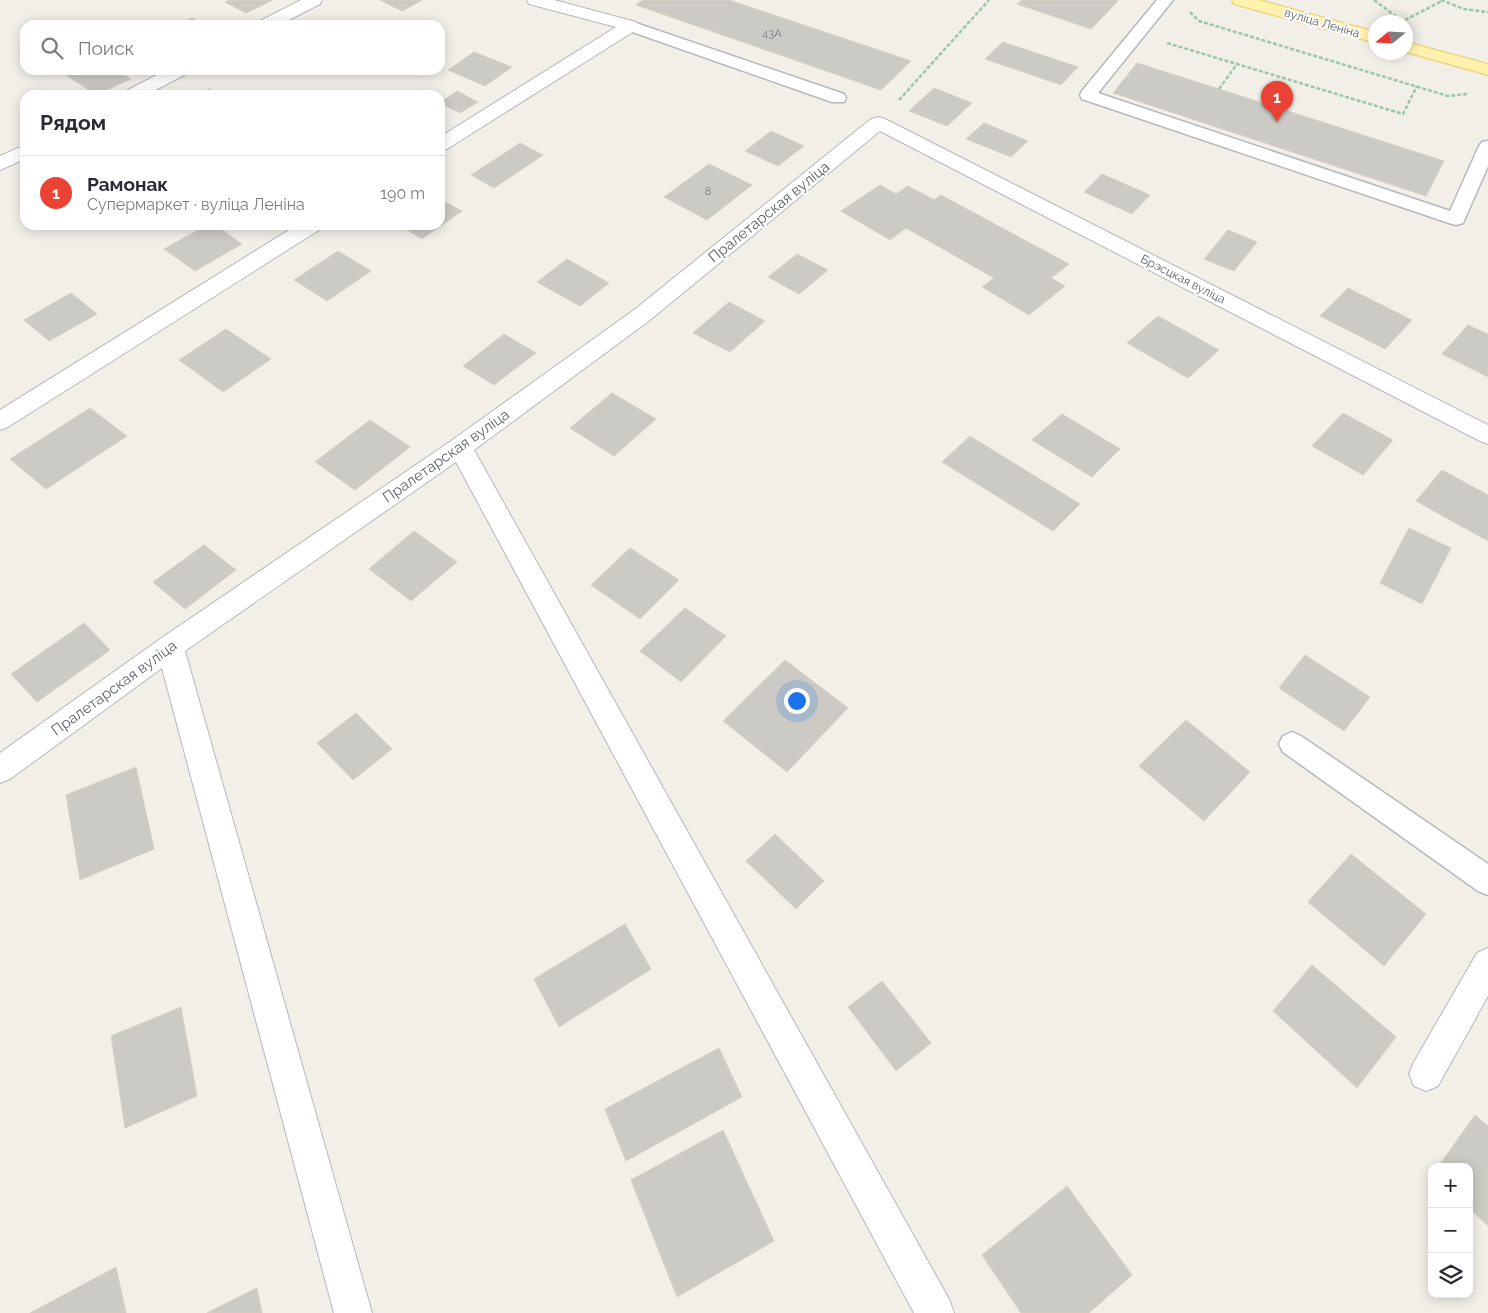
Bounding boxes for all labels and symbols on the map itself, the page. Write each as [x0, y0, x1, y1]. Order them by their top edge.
street label: вуліца Леніна [1283, 6, 1361, 40]
north arrow [1368, 15, 1413, 60]
house number: 43А [762, 27, 782, 40]
pin: 1 [1261, 81, 1293, 122]
street label: Пралетарская вуліца [705, 158, 833, 266]
house number: 8 [705, 185, 711, 198]
street label: Брэсцкая вуліца [1138, 252, 1228, 306]
street label: Пралетарская вуліца [379, 405, 513, 507]
street label: Пралетарская вуліца [48, 636, 180, 740]
your location [784, 688, 810, 714]

